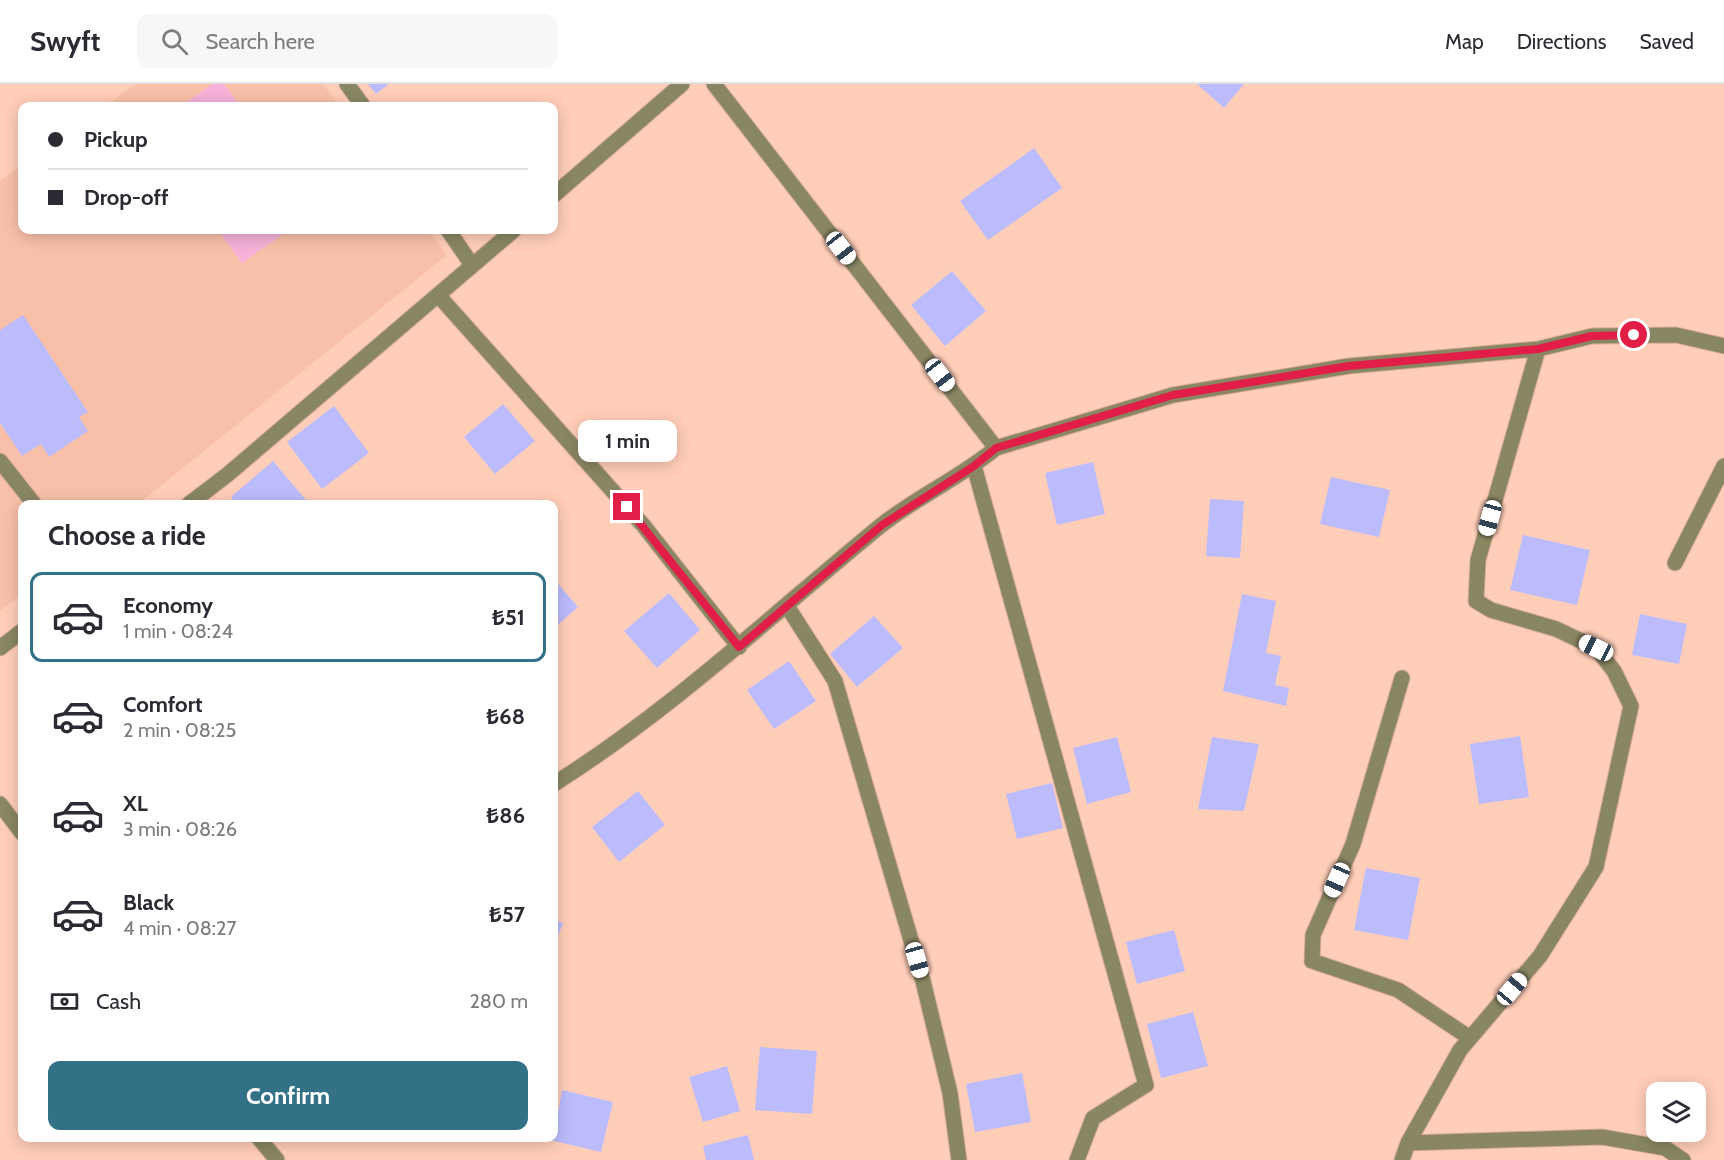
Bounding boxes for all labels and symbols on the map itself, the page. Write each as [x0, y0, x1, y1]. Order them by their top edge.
car [823, 228, 859, 268]
route start [1620, 321, 1647, 348]
car [922, 355, 958, 395]
callout: 1 min [578, 420, 676, 462]
route end [613, 493, 640, 520]
car [1477, 498, 1503, 538]
car [1576, 632, 1616, 664]
car [1321, 860, 1353, 900]
car [903, 940, 931, 980]
car [1494, 969, 1530, 1009]

